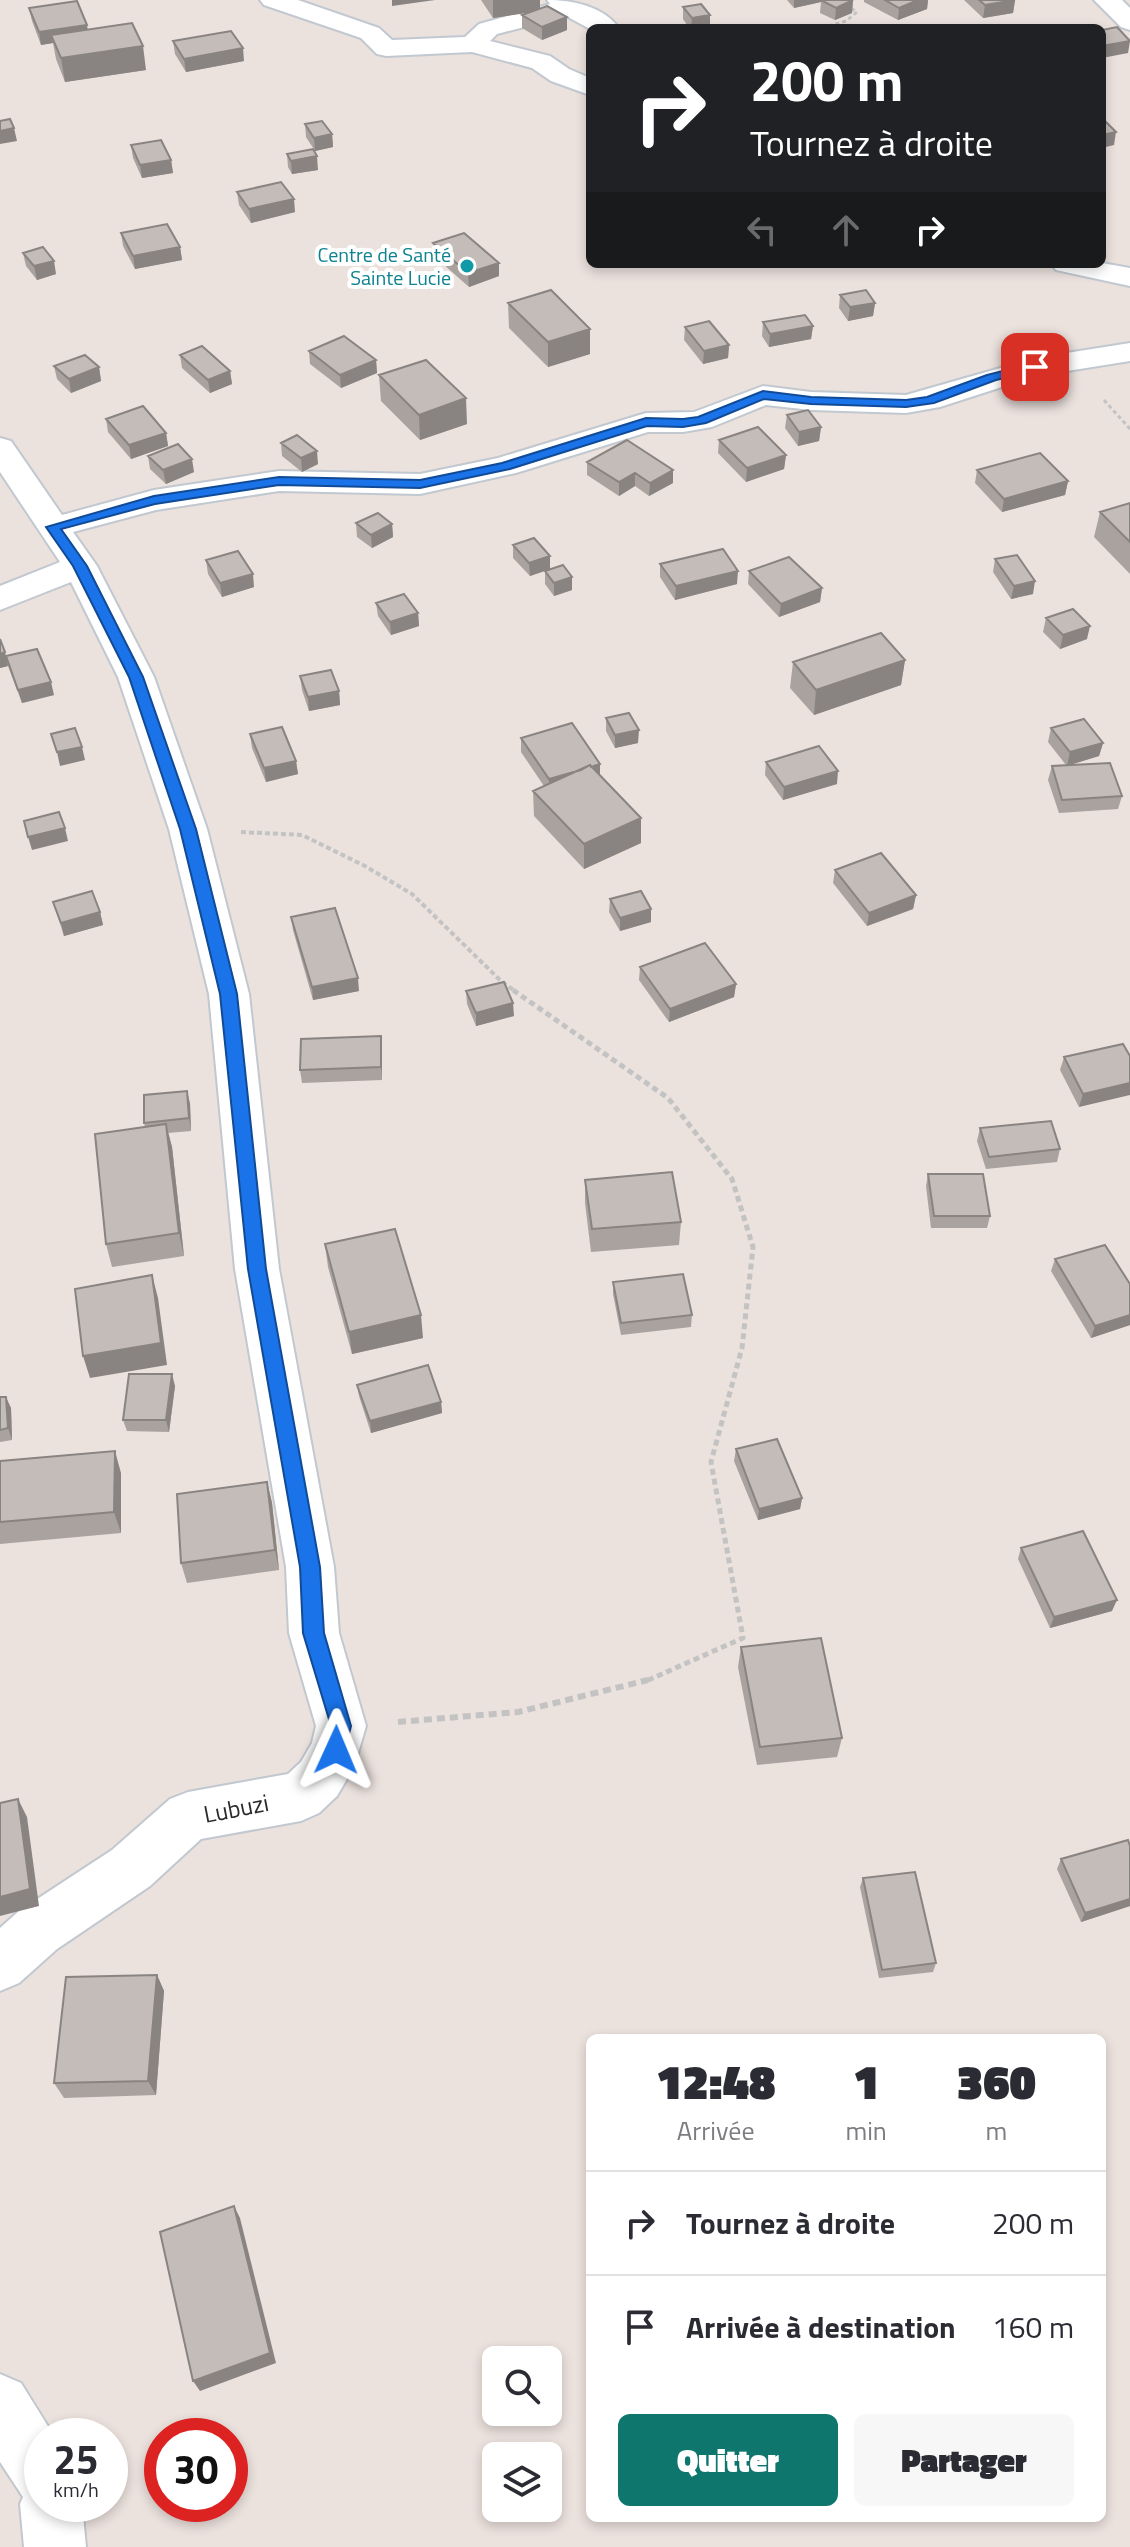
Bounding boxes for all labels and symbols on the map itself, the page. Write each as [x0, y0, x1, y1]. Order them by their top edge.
place label: Centre de Santé Sainte Lucie [318, 239, 451, 293]
marker: Centre de Santé Sainte Lucie [458, 257, 476, 275]
pin [1001, 333, 1069, 401]
position arrow [294, 1708, 378, 1792]
street label: Lubuzi [200, 1784, 272, 1832]
speed limit sign: 30 [144, 2418, 248, 2522]

